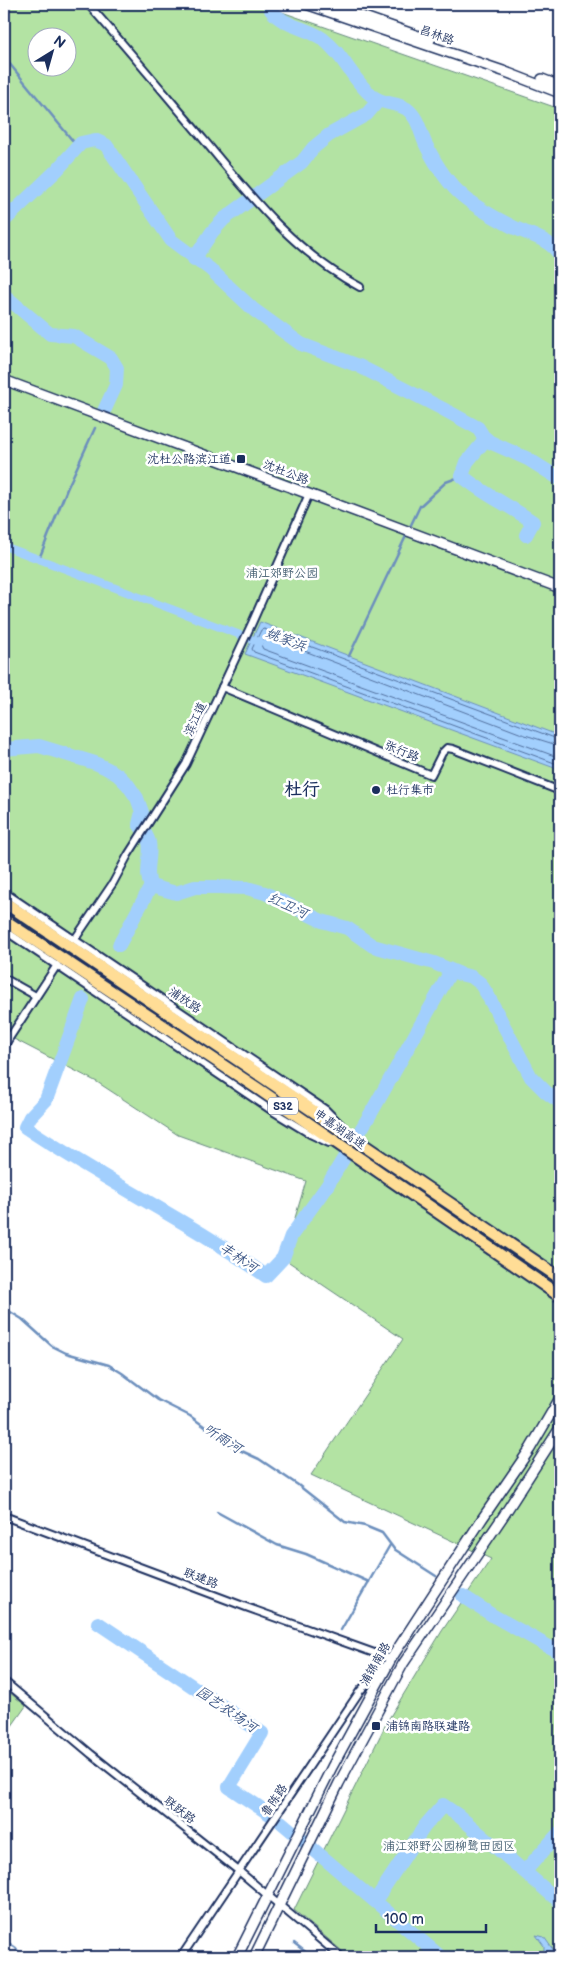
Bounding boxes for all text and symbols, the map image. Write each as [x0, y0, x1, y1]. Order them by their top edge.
street label: 昌林路 [417, 23, 456, 48]
north arrow [28, 28, 78, 78]
text: N [50, 32, 69, 52]
place label: 沈杜公路滨江道 [147, 452, 231, 467]
marker: 沈杜公路滨江道 [235, 453, 247, 465]
street label: 沈杜公路 [261, 457, 311, 488]
park label: 浦江郊野公园 [246, 566, 318, 581]
water label: 姚家浜 [263, 624, 309, 655]
street label: 滨江道 [181, 700, 210, 739]
street label: 张行路 [382, 738, 421, 765]
district label: 杜行 [284, 779, 320, 800]
place label: 杜行集市 [386, 783, 434, 798]
marker: 杜行集市 [370, 784, 382, 796]
water label: 红卫河 [265, 889, 312, 923]
street label: 浦放路 [166, 984, 204, 1017]
road number: S32 [268, 1098, 298, 1114]
street label: 申嘉湖高速 [311, 1106, 369, 1153]
water label: 丰林河 [217, 1239, 263, 1277]
water label: 听雨河 [200, 1420, 247, 1458]
street label: 联建路 [181, 1565, 220, 1592]
street label: 浦锦南路 [357, 1640, 394, 1689]
water label: 园艺农场河 [193, 1683, 262, 1737]
place label: 浦锦南路联建路 [386, 1719, 470, 1734]
marker: 浦锦南路联建路 [370, 1720, 382, 1732]
street label: 鲁陈路 [258, 1781, 291, 1819]
street label: 联跃路 [161, 1793, 198, 1827]
park label: 浦江郊野公园柳鹭田园区 [383, 1839, 515, 1854]
scale bar [376, 1901, 486, 1933]
text: 100 m [384, 1910, 424, 1929]

